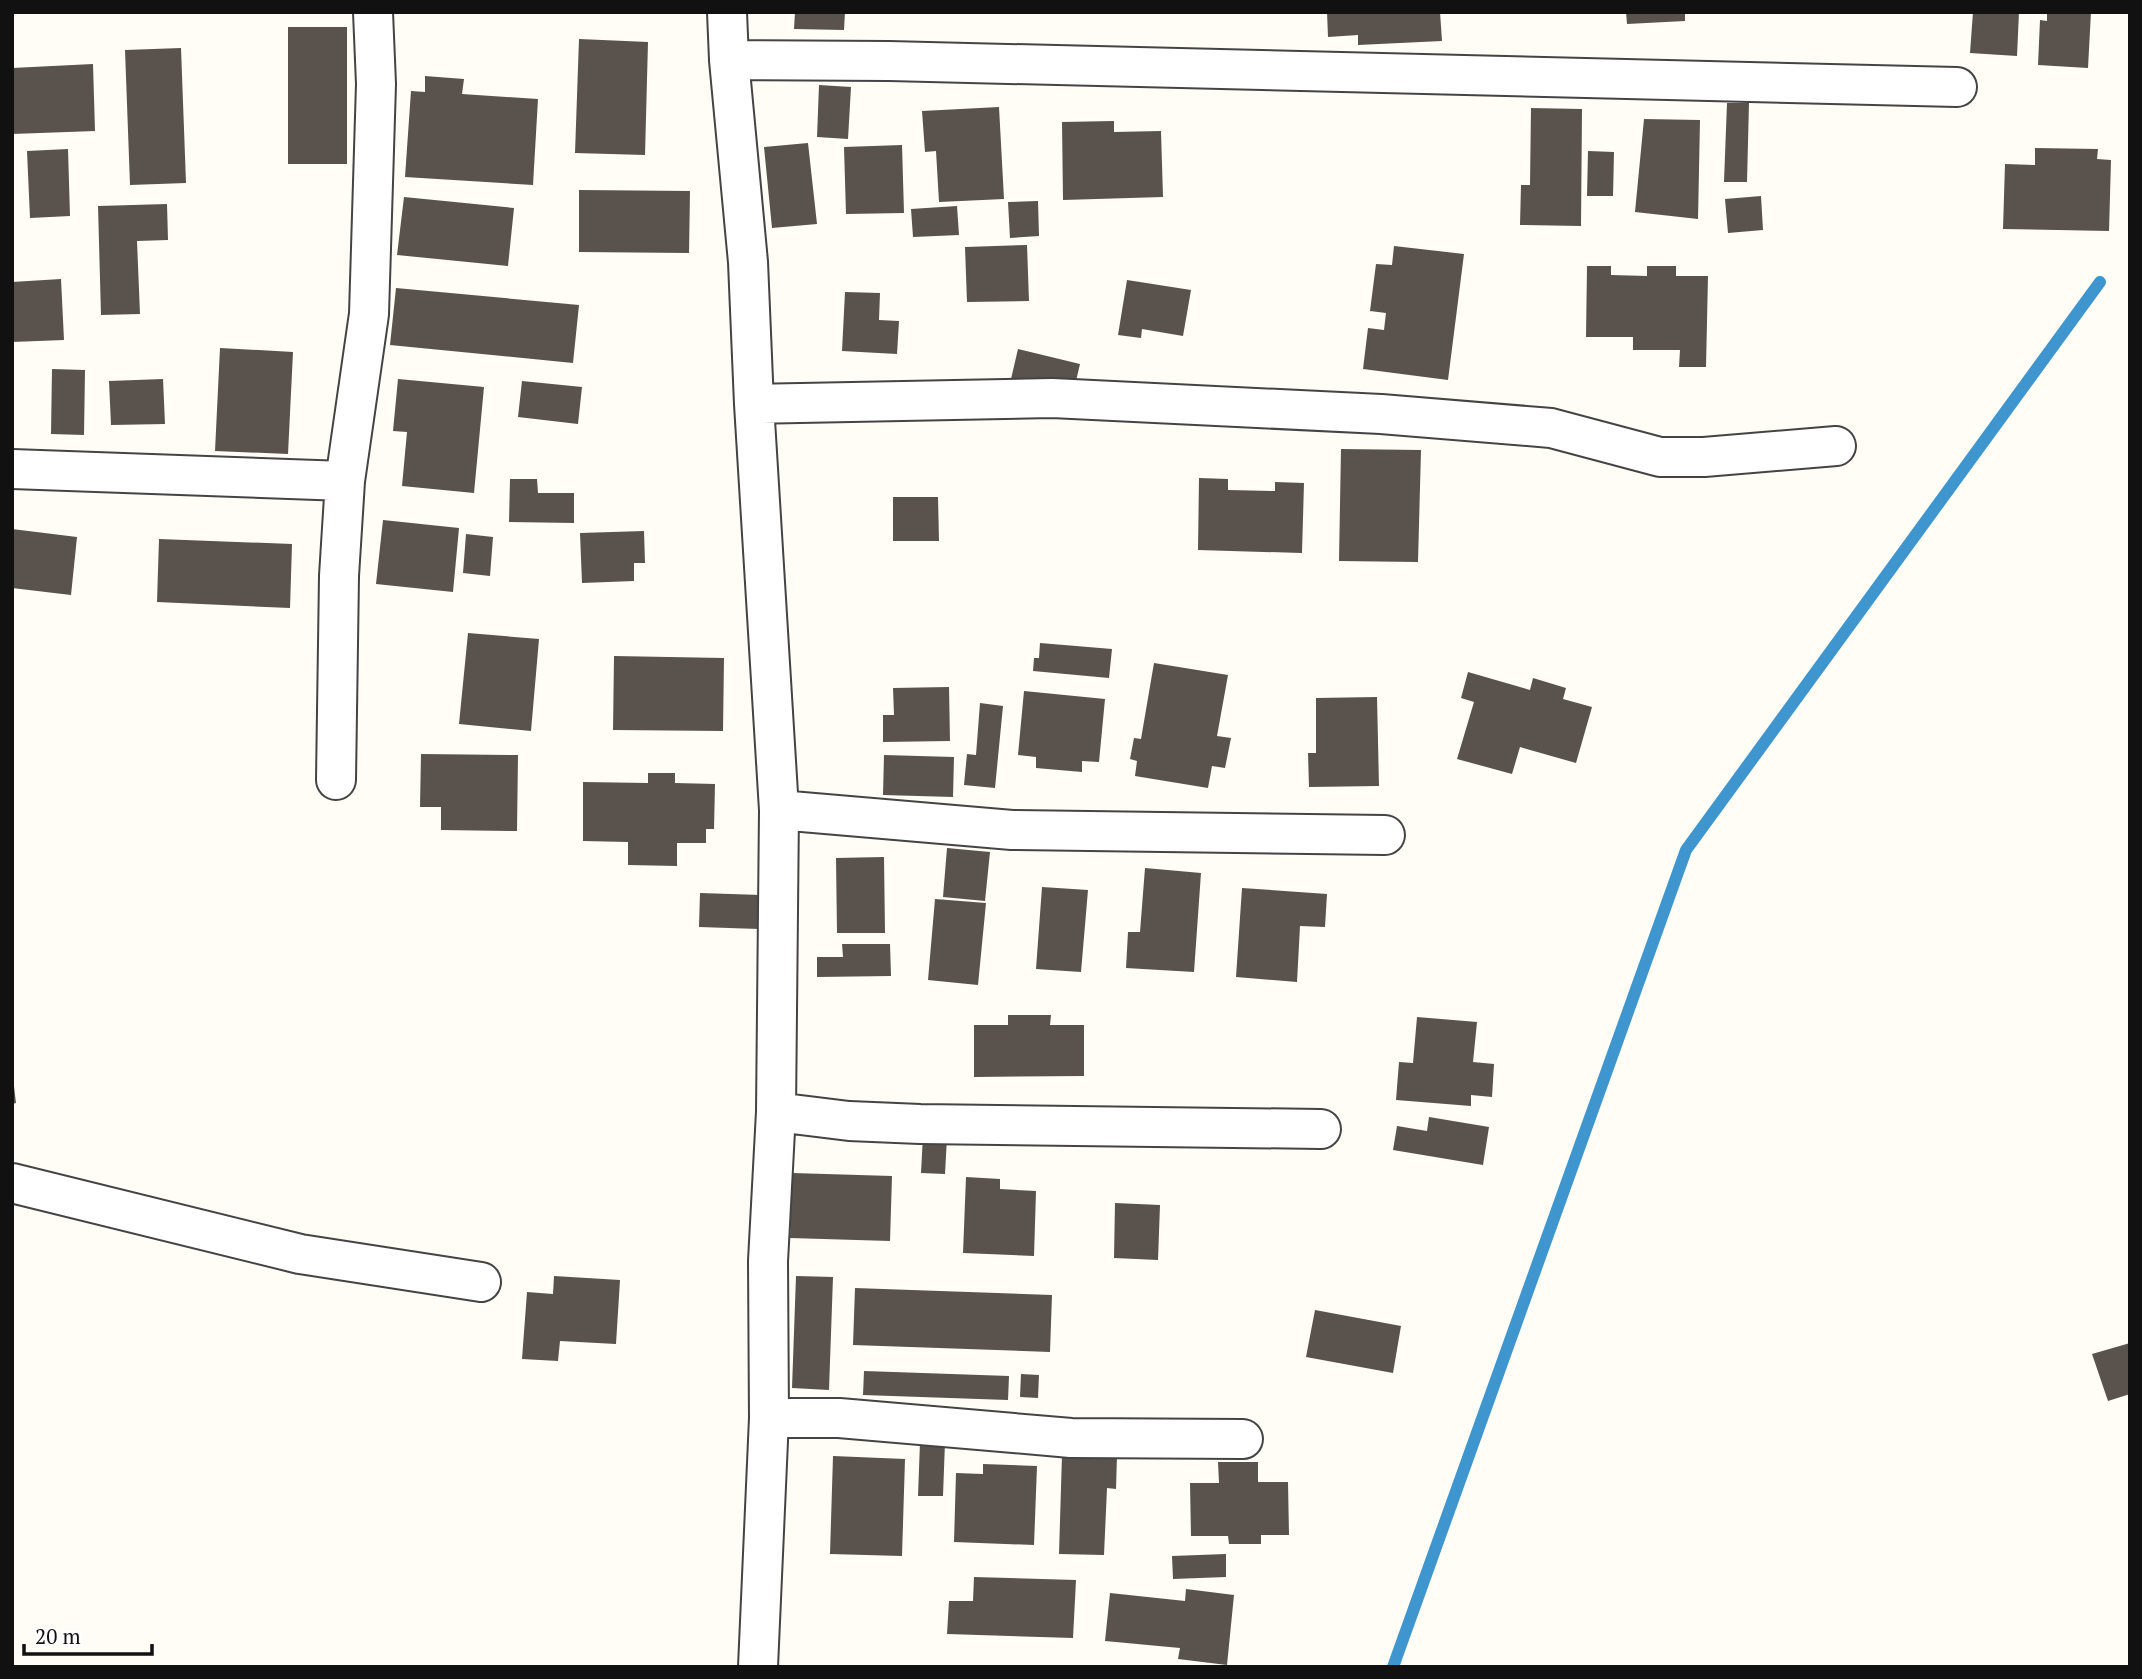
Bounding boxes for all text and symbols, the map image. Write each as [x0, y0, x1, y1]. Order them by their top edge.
scale bar [24, 1612, 152, 1656]
text: 20 m [35, 1622, 81, 1650]

